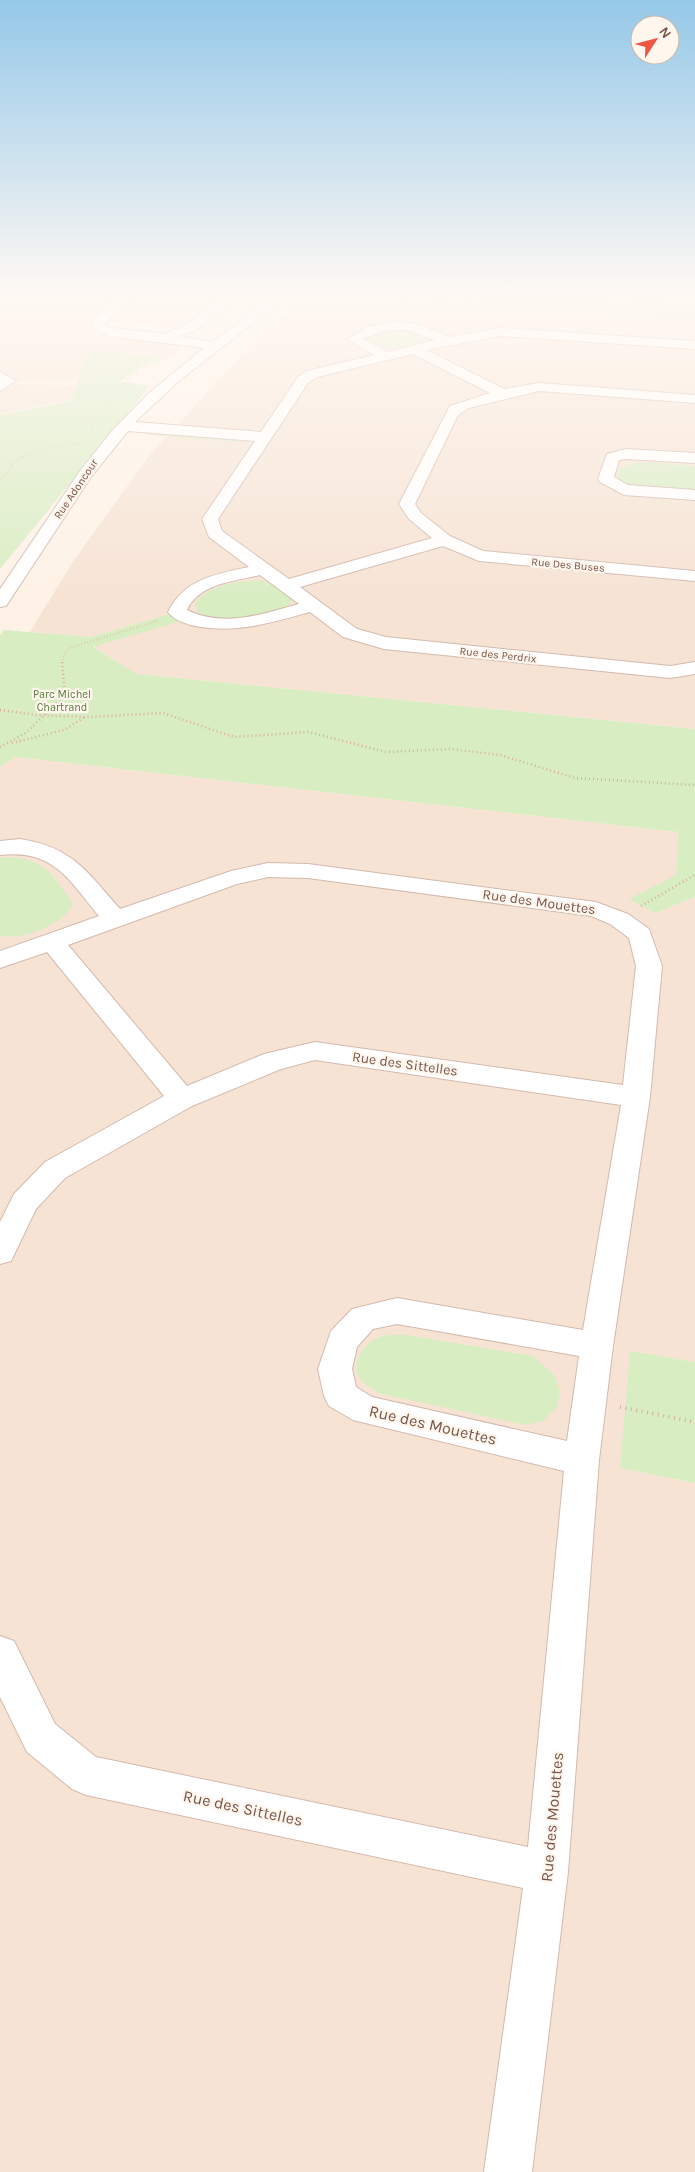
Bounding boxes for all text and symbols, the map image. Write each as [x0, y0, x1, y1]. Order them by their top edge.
north arrow [630, 15, 680, 65]
text: N [655, 24, 675, 42]
street label: Rue Adoncour [51, 457, 101, 521]
street label: Rue Des Buses [531, 555, 605, 575]
street label: Rue des Perdrix [459, 644, 537, 666]
park label: Parc Michel Chartrand [33, 688, 91, 714]
street label: Rue des Mouettes [481, 886, 597, 918]
street label: Rue des Sittelles [351, 1048, 459, 1080]
street label: Rue des Mouettes [367, 1401, 499, 1449]
street label: Rue des Mouettes [537, 1751, 567, 1883]
street label: Rue des Sittelles [182, 1786, 304, 1830]

